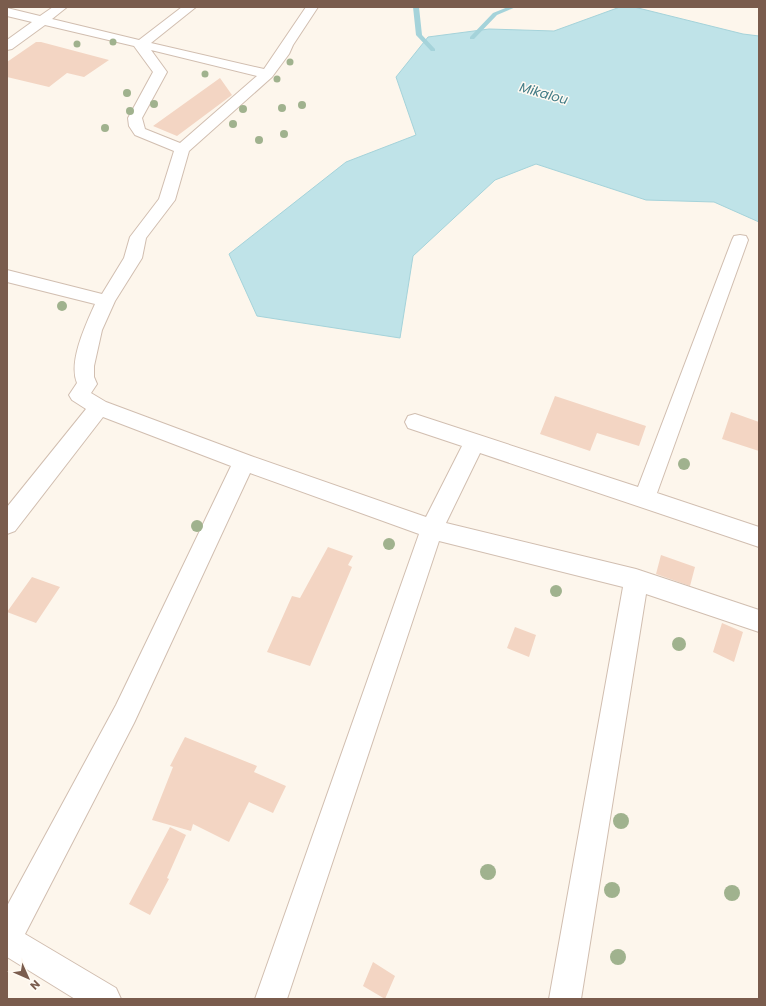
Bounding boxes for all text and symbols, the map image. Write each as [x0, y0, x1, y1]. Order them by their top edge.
water label: Mikalou [517, 77, 570, 109]
north arrow [8, 958, 48, 998]
text: N [26, 976, 44, 994]

